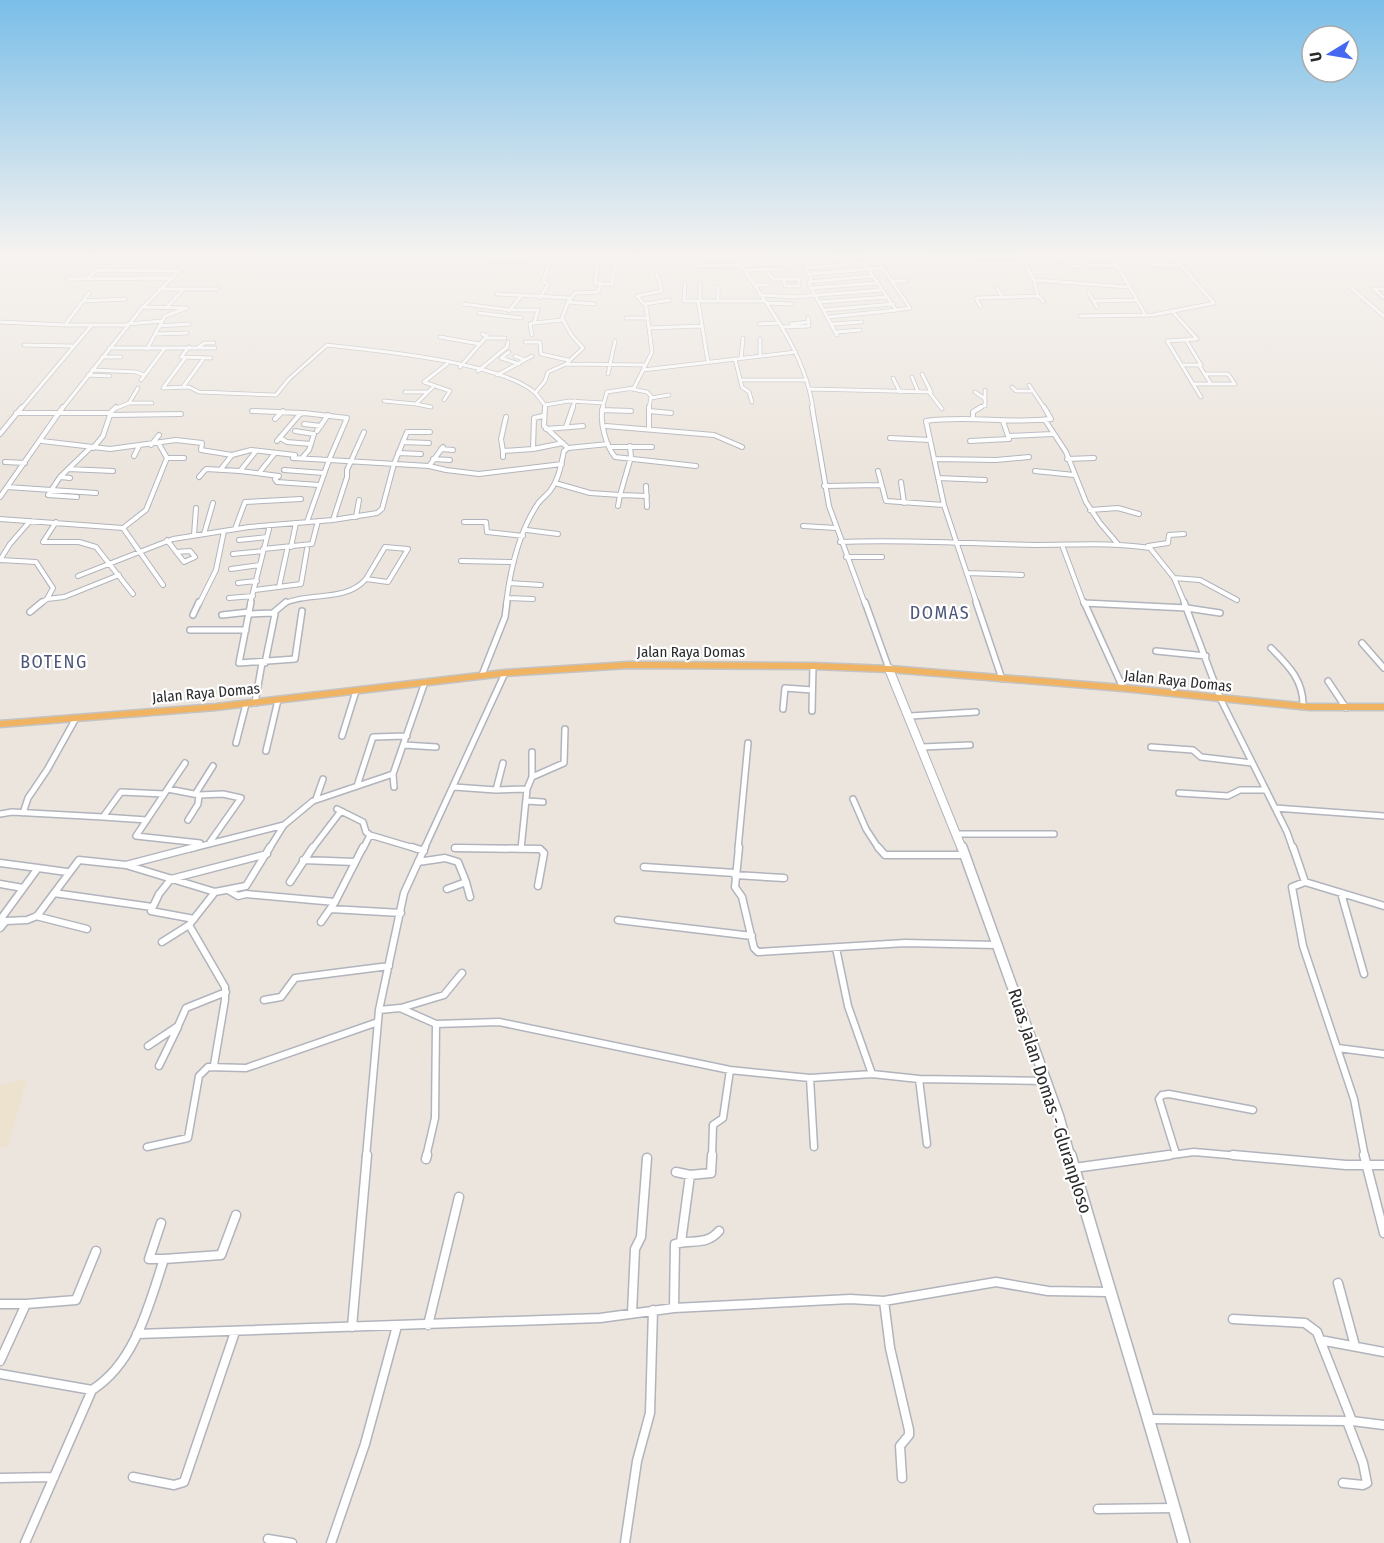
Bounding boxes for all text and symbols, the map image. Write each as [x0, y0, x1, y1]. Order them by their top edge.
north arrow [1300, 24, 1360, 84]
text: U [1306, 50, 1326, 63]
district label: DOMAS [910, 602, 970, 624]
street label: Jalan Raya Domas [637, 643, 745, 661]
district label: BOTENG [20, 651, 88, 673]
street label: Jalan Raya Domas [1123, 666, 1233, 696]
street label: Jalan Raya Domas [151, 679, 261, 707]
street label: Ruas Jalan Domas - Gluranploso [1003, 986, 1097, 1216]

